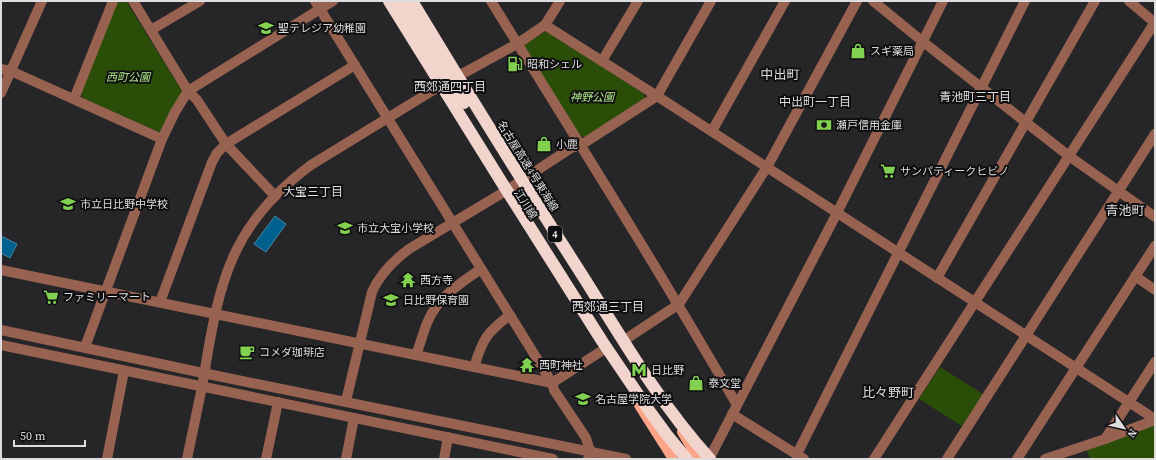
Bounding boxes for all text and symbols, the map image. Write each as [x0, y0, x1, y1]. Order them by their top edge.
school or university icon: 聖テレジア幼稚園 [257, 19, 275, 37]
place label: 聖テレジア幼稚園 [278, 21, 366, 36]
shop icon: スギ薬局 [849, 42, 867, 60]
place label: スギ薬局 [870, 44, 914, 59]
fuel station icon: 昭和シェル [506, 55, 524, 73]
place label: 昭和シェル [527, 57, 582, 72]
district label: 中出町 [760, 66, 800, 83]
park label: 西町公園 [106, 70, 152, 85]
district label: 西郊通四丁目 [414, 79, 486, 95]
district label: 青池町三丁目 [939, 89, 1011, 105]
park label: 神野公園 [570, 90, 616, 105]
district label: 中出町一丁目 [779, 94, 851, 110]
bank icon: 瀬戸信用金庫 [815, 116, 833, 134]
street label: 名古屋高速4号東海線 [494, 118, 562, 215]
place label: 瀬戸信用金庫 [836, 118, 902, 133]
shop icon: 小鹿 [535, 135, 553, 153]
place label: 小鹿 [556, 137, 578, 152]
supermarket icon: サンパティークヒビノ [879, 162, 897, 180]
place label: サンパティークヒビノ [900, 164, 1009, 179]
district label: 大宝三丁目 [283, 184, 343, 200]
street label: 江川線 [510, 186, 541, 222]
school or university icon: 市立日比野中学校 [59, 195, 77, 213]
place label: 市立日比野中学校 [80, 197, 168, 212]
district label: 青池町 [1105, 202, 1145, 219]
school or university icon: 市立大宝小学校 [336, 219, 354, 237]
place label: 市立大宝小学校 [357, 221, 434, 236]
road number: 4 [548, 226, 562, 242]
temple icon: 西方寺 [399, 271, 417, 289]
place label: 西方寺 [420, 273, 453, 288]
supermarket icon: ファミリーマート [42, 288, 60, 306]
place label: ファミリーマート [63, 290, 151, 305]
school or university icon: 日比野保育園 [382, 291, 400, 309]
place label: 日比野保育園 [403, 293, 469, 308]
district label: 西郊通三丁目 [572, 299, 644, 315]
cafe icon: コメダ珈琲店 [238, 343, 256, 361]
place label: コメダ珈琲店 [259, 345, 325, 360]
temple icon: 西町神社 [518, 356, 536, 374]
place label: 西町神社 [539, 358, 583, 373]
metro station icon: 日比野 [630, 361, 648, 379]
place label: 日比野 [651, 363, 684, 378]
shop icon: 泰文堂 [687, 374, 705, 392]
place label: 泰文堂 [708, 376, 741, 391]
district label: 比々野町 [862, 384, 914, 401]
school or university icon: 名古屋学院大学 [574, 390, 592, 408]
place label: 名古屋学院大学 [595, 392, 672, 407]
north arrow [1104, 408, 1144, 448]
scale bar [14, 422, 85, 448]
text: N [1123, 426, 1140, 441]
text: 50 m [20, 428, 46, 444]

